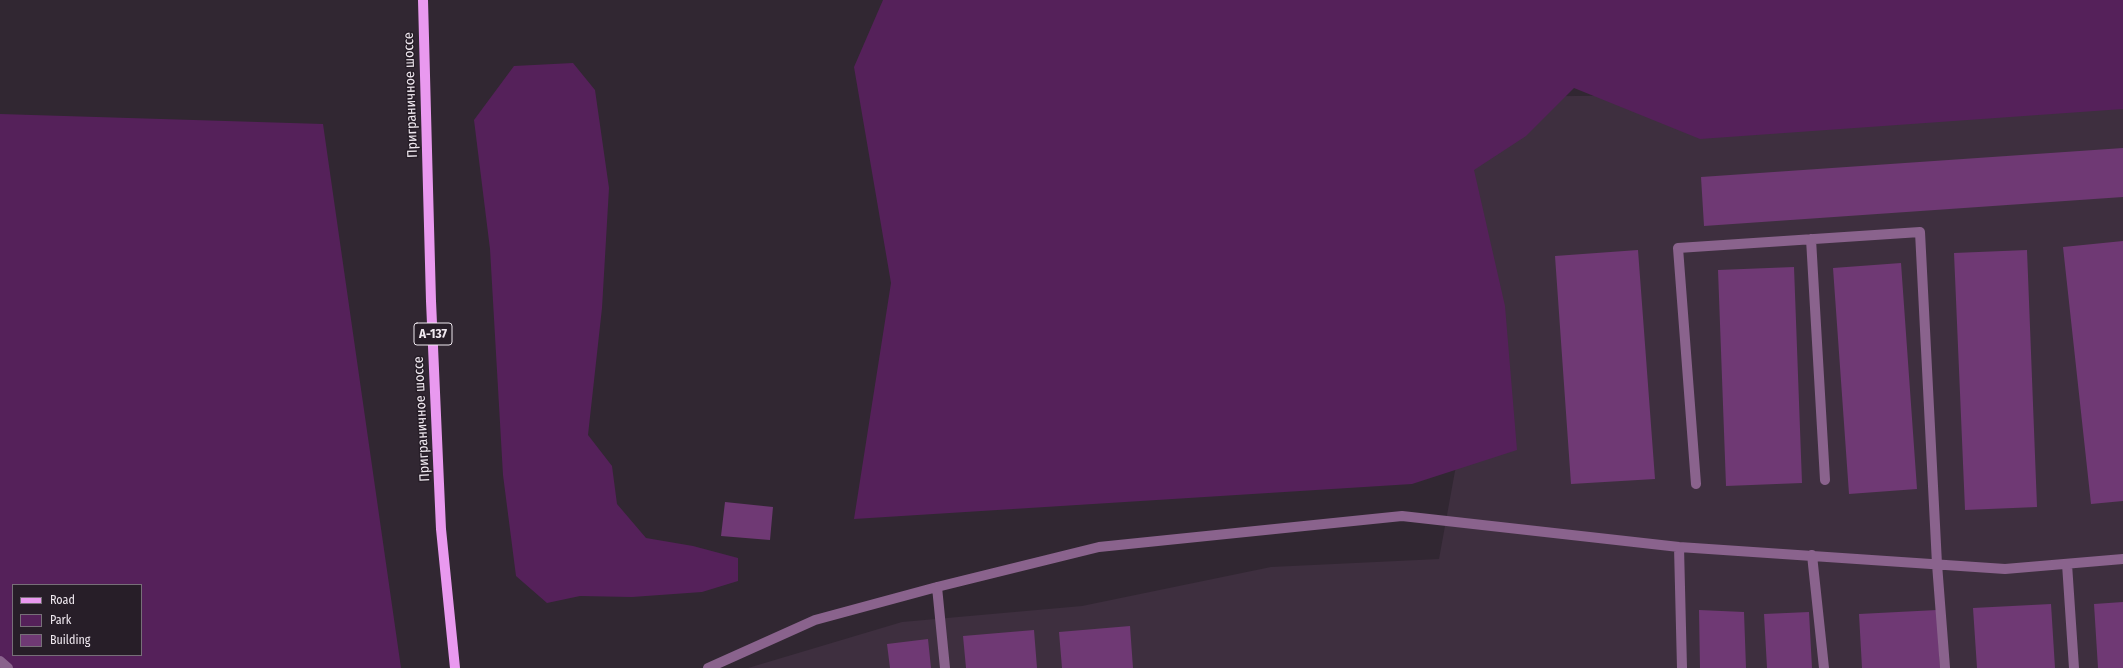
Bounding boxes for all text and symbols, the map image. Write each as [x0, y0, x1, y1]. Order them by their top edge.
street label: Приграничное шоссе [400, 32, 422, 158]
road number: А-137 [414, 323, 452, 345]
street label: Приграничное шоссе [410, 356, 434, 482]
legend [12, 584, 142, 656]
text: Road [50, 593, 75, 607]
text: Park [50, 613, 71, 627]
text: Building [50, 633, 90, 647]

